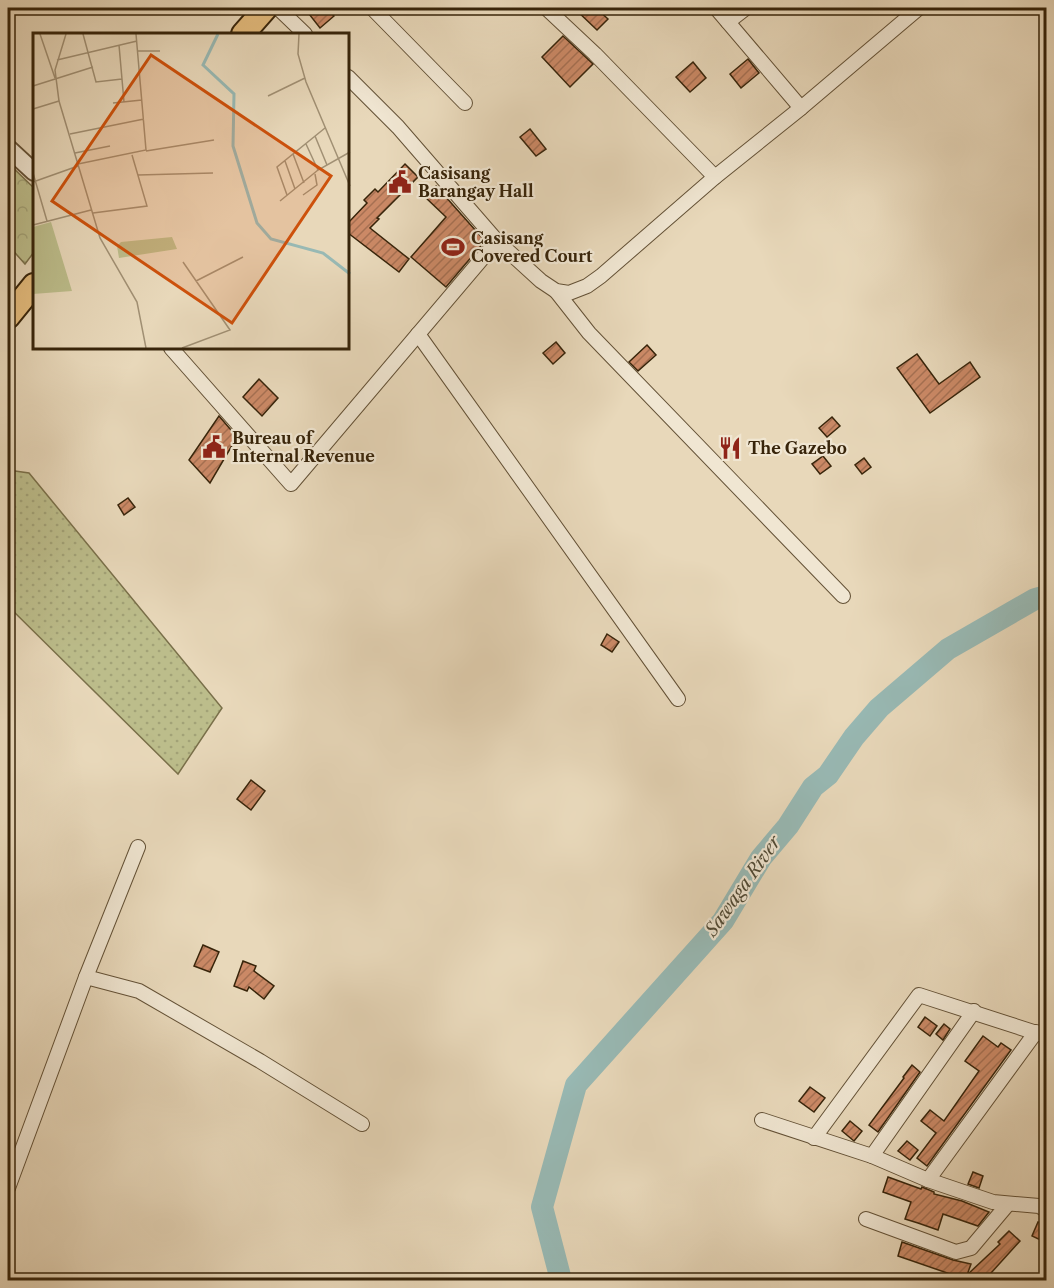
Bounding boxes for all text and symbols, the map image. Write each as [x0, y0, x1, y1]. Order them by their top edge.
inset map [33, 33, 350, 350]
place label: Casisang Barangay Hall [418, 163, 534, 201]
public building icon: Casisang Barangay Hall [387, 169, 413, 195]
place label: Casisang Covered Court [471, 228, 593, 266]
sports icon: Casisang Covered Court [440, 234, 466, 260]
place label: Bureau of Internal Revenue [232, 428, 375, 466]
public building icon: Bureau of Internal Revenue [201, 434, 227, 460]
restaurant icon: The Gazebo [717, 435, 743, 461]
place label: The Gazebo [748, 438, 847, 458]
water label: Sawaga River [700, 830, 787, 941]

